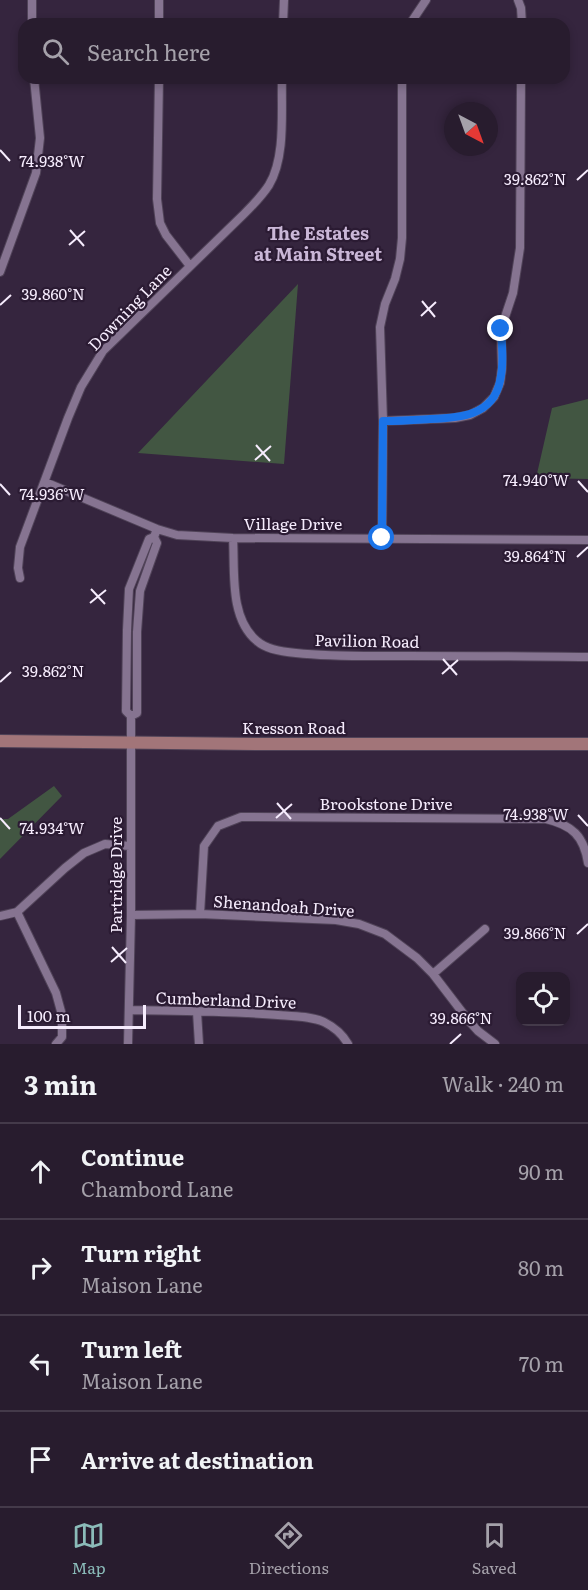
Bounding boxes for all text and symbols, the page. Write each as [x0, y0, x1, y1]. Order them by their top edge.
search box [18, 18, 570, 84]
icon: search [39, 35, 72, 68]
text: Search here [87, 35, 210, 68]
north arrow [444, 102, 498, 156]
text: 74.938°W [19, 149, 85, 172]
text: 39.862°N [504, 167, 566, 190]
district label: The Estates at Main Street [254, 219, 382, 267]
street label: Downing Lane [82, 259, 176, 355]
text: 39.860°N [21, 282, 85, 305]
route end [487, 315, 513, 341]
text: 74.940°W [503, 468, 570, 491]
text: 74.936°W [19, 482, 85, 505]
street label: Village Drive [244, 511, 342, 535]
route start [368, 524, 394, 550]
text: 39.864°N [504, 544, 566, 567]
street label: Pavilion Road [314, 627, 420, 653]
text: 39.862°N [22, 659, 84, 682]
street label: Kresson Road [242, 715, 346, 739]
street label: Brookstone Drive [320, 791, 452, 815]
text: 74.938°W [503, 802, 569, 825]
text: 74.934°W [20, 816, 85, 839]
street label: Partridge Drive [103, 817, 127, 933]
street label: Shenandoah Drive [213, 888, 355, 922]
text: 39.866°N [504, 921, 566, 944]
map controls [516, 972, 570, 1026]
button: locate [516, 972, 570, 1026]
street label: Cumberland Drive [155, 985, 297, 1013]
scale bar [18, 1002, 146, 1030]
text: 100 m [27, 1003, 71, 1027]
text: 39.866°N [430, 1006, 492, 1029]
text: 3 min [24, 1064, 97, 1103]
text: Walk · 240 m [442, 1068, 564, 1098]
text: Continue [81, 1140, 184, 1173]
icon: ahead [24, 1155, 57, 1188]
text: 90 m [519, 1156, 564, 1186]
text: Chambord Lane [81, 1173, 233, 1203]
text: Turn right [81, 1236, 201, 1269]
icon: right [24, 1251, 57, 1284]
text: 80 m [518, 1252, 564, 1282]
text: Maison Lane [81, 1269, 203, 1299]
text: Turn left [81, 1332, 182, 1365]
icon: left [24, 1347, 57, 1380]
text: 70 m [519, 1348, 564, 1378]
text: Maison Lane [81, 1365, 203, 1395]
icon: arrive [24, 1443, 57, 1476]
text: Arrive at destination [81, 1443, 314, 1476]
tab: Map [72, 1519, 106, 1579]
tab: Directions [249, 1519, 329, 1579]
tab: Saved [472, 1519, 516, 1579]

